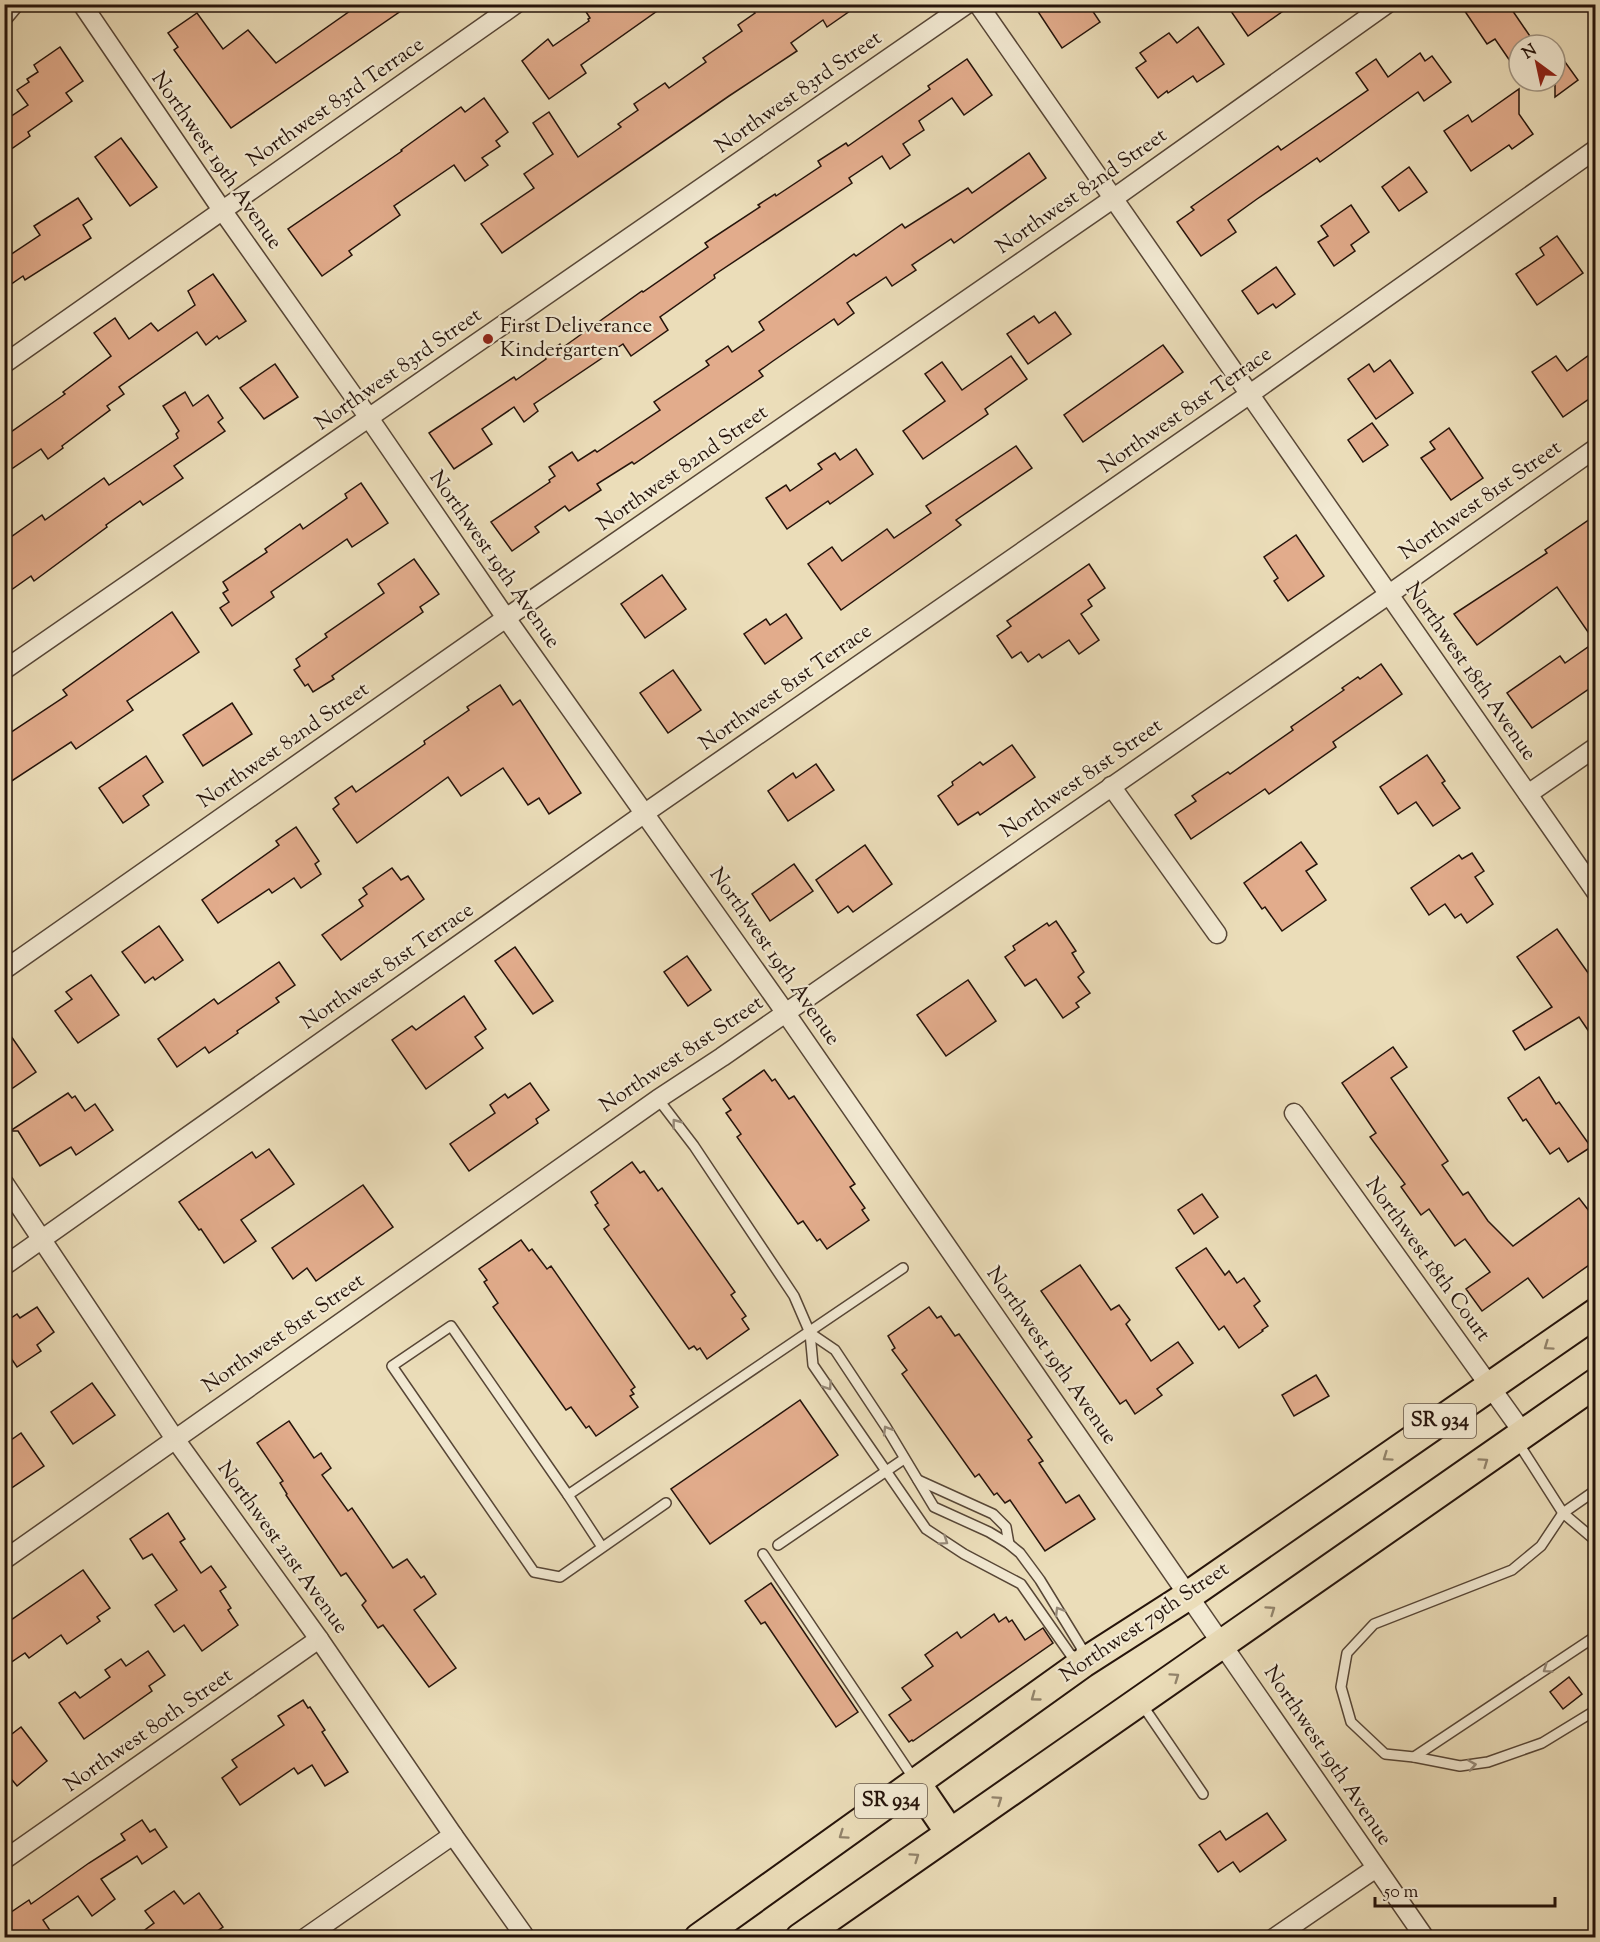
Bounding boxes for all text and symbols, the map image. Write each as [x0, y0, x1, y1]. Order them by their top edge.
street label: Northwest 83rd Street [710, 24, 888, 162]
street label: Northwest 83rd Terrace [241, 30, 431, 176]
north arrow [1507, 33, 1567, 93]
text: N [1519, 39, 1542, 66]
street label: Northwest 19th Avenue [143, 66, 289, 256]
street label: Northwest 82nd Street [990, 122, 1174, 262]
street label: Northwest 83rd Street [310, 301, 488, 439]
place label: First Deliverance Kindergarten [500, 312, 652, 366]
marker: First Deliverance Kindergarten [481, 332, 495, 346]
street label: Northwest 81st Terrace [1094, 340, 1278, 482]
street label: Northwest 82nd Street [591, 399, 775, 539]
street label: Northwest 81st Street [1394, 434, 1568, 568]
street label: Northwest 19th Avenue [421, 465, 567, 655]
street label: Northwest 18th Avenue [1397, 577, 1543, 767]
street label: Northwest 81st Terrace [694, 617, 878, 759]
street label: Northwest 82nd Street [192, 676, 376, 816]
street label: Northwest 81st Street [995, 712, 1169, 846]
street label: Northwest 19th Avenue [701, 862, 847, 1052]
street label: Northwest 81st Terrace [296, 896, 480, 1038]
street label: Northwest 81st Street [594, 989, 770, 1121]
one-way arrow [672, 1118, 683, 1129]
street label: Northwest 18th Court [1357, 1172, 1497, 1348]
street label: Northwest 19th Avenue [978, 1261, 1124, 1451]
street label: Northwest 81st Street [197, 1267, 371, 1401]
one-way arrow [1543, 1339, 1554, 1350]
one-way arrow [821, 1380, 832, 1391]
road number: SR 934 [1404, 1404, 1476, 1438]
one-way arrow [883, 1426, 895, 1436]
one-way arrow [1383, 1450, 1394, 1461]
street label: Northwest 21st Avenue [209, 1455, 355, 1641]
one-way arrow [1477, 1458, 1488, 1469]
one-way arrow [937, 1534, 948, 1545]
street label: Northwest 79th Street [1054, 1555, 1236, 1691]
one-way arrow [1264, 1606, 1275, 1617]
one-way arrow [1055, 1607, 1067, 1617]
street label: Northwest 19th Avenue [1256, 1660, 1398, 1852]
street label: Northwest 80th Street [59, 1661, 239, 1801]
one-way arrow [1543, 1662, 1554, 1673]
one-way arrow [1168, 1673, 1179, 1684]
one-way arrow [1031, 1690, 1042, 1701]
one-way arrow [1467, 1759, 1476, 1771]
road number: SR 934 [855, 1784, 927, 1818]
one-way arrow [992, 1796, 1003, 1807]
one-way arrow [838, 1828, 849, 1839]
one-way arrow [909, 1853, 920, 1864]
scale bar [1375, 1870, 1555, 1908]
text: 50 m [1383, 1880, 1419, 1906]

